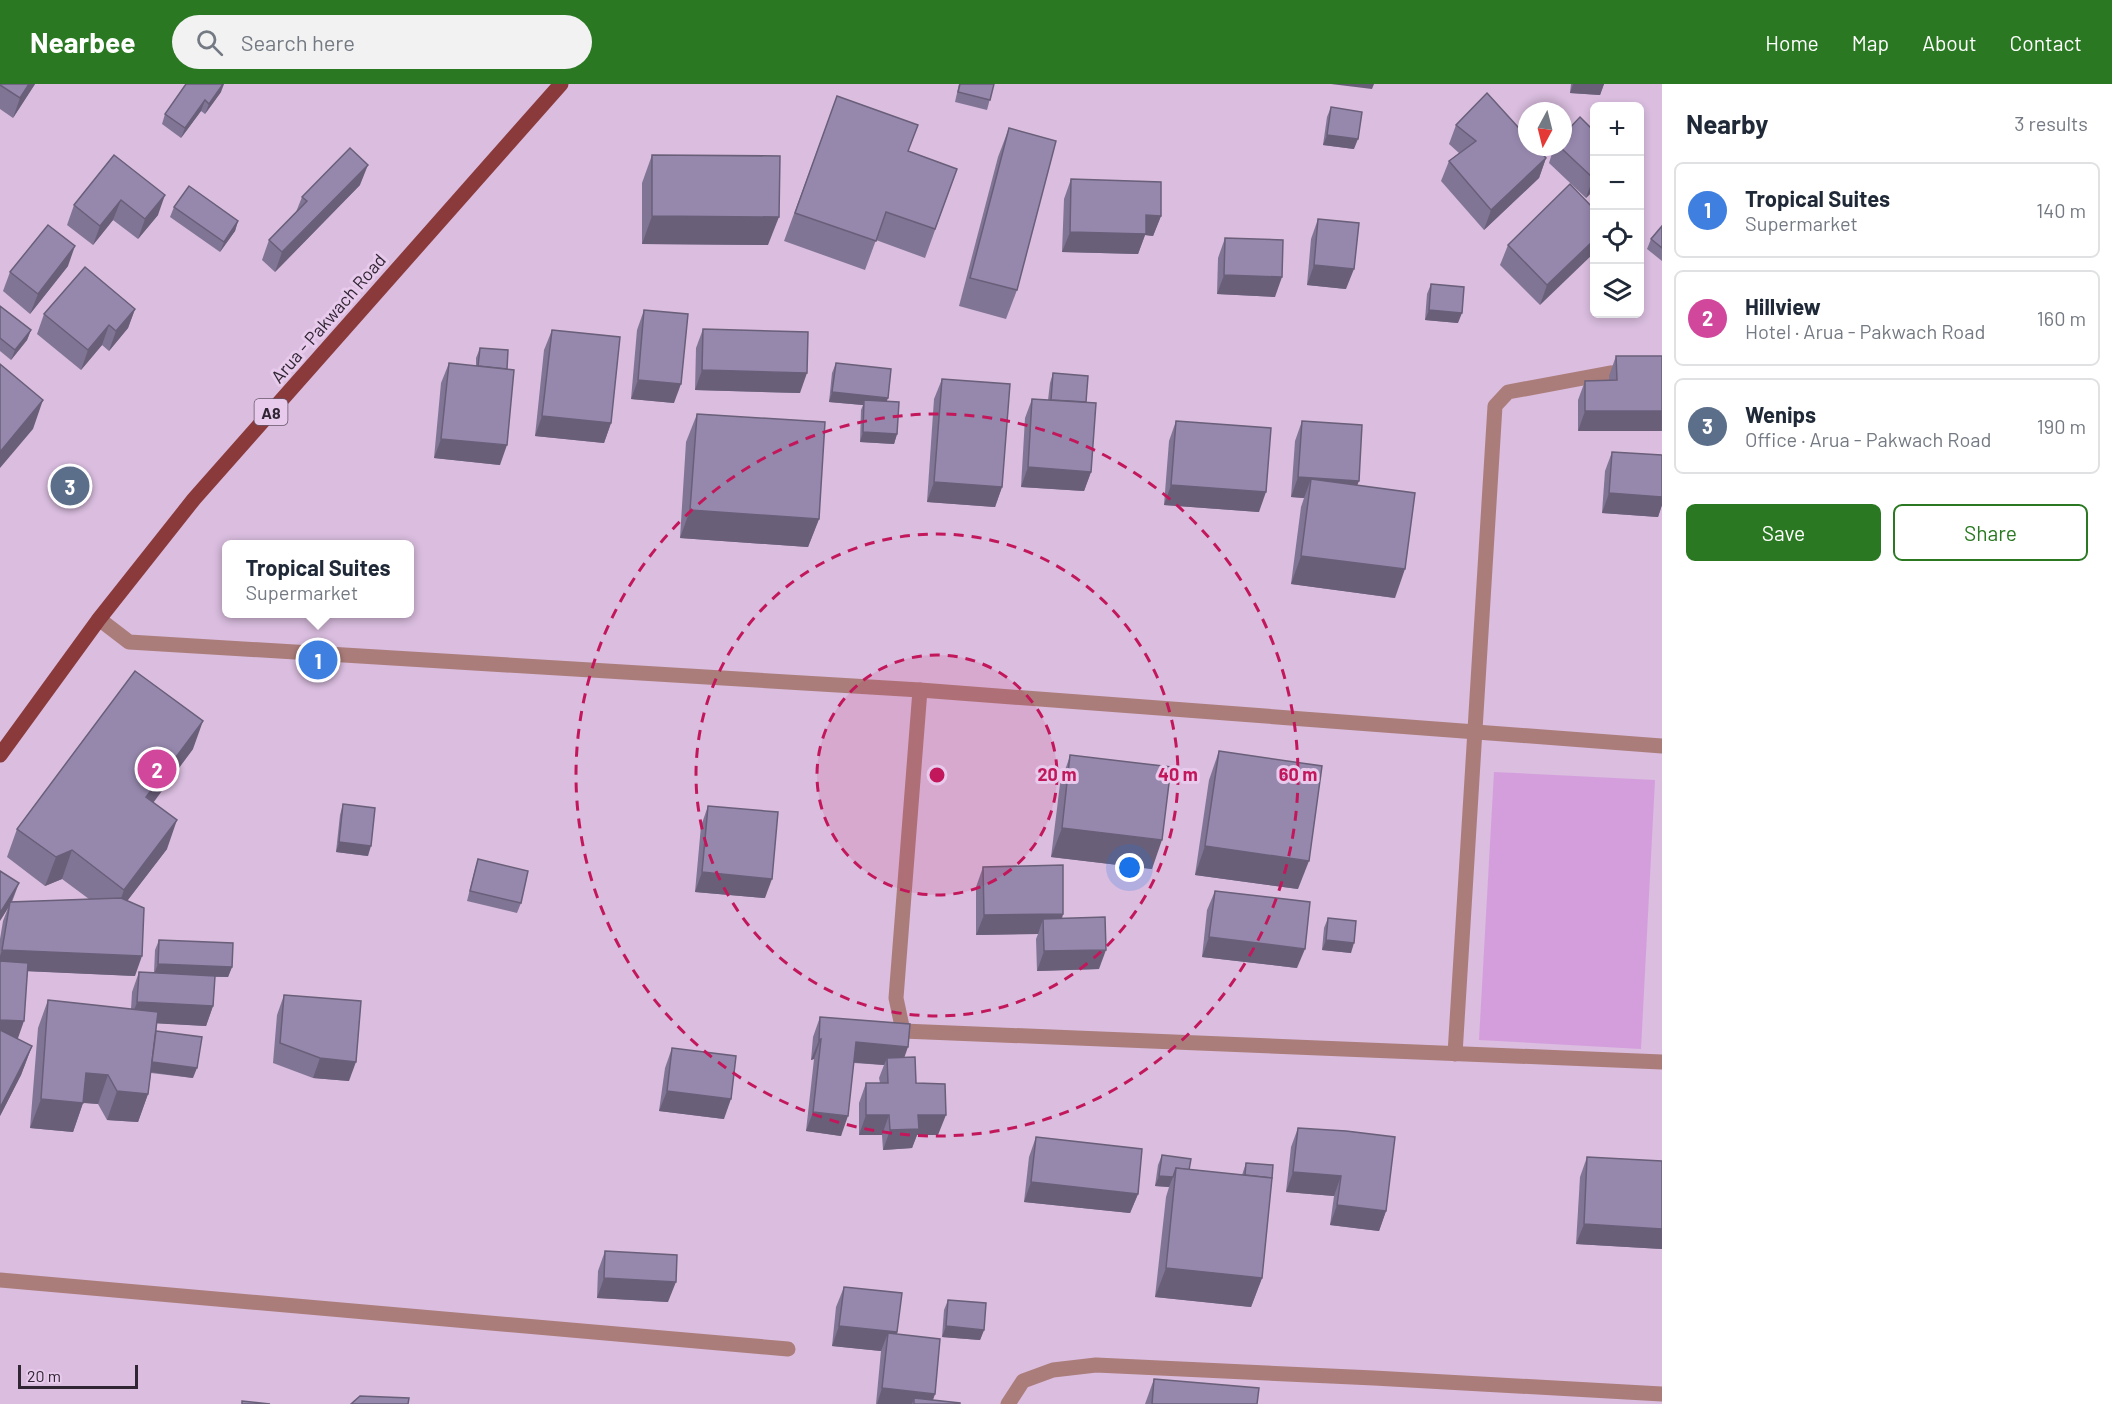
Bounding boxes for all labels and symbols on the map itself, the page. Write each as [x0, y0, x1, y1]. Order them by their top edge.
north arrow [1518, 102, 1572, 156]
street label: Arua - Pakwach Road [266, 249, 390, 387]
road number: A8 [254, 399, 288, 425]
pin: 3 [50, 464, 90, 508]
pin: 1 [298, 638, 338, 682]
pin: 2 [138, 746, 176, 792]
text: 20 m [1038, 763, 1076, 785]
text: 40 m [1158, 763, 1198, 785]
text: 60 m [1279, 763, 1317, 785]
centre of rings [927, 765, 947, 785]
your location [1115, 853, 1144, 882]
scale bar [18, 1362, 138, 1390]

